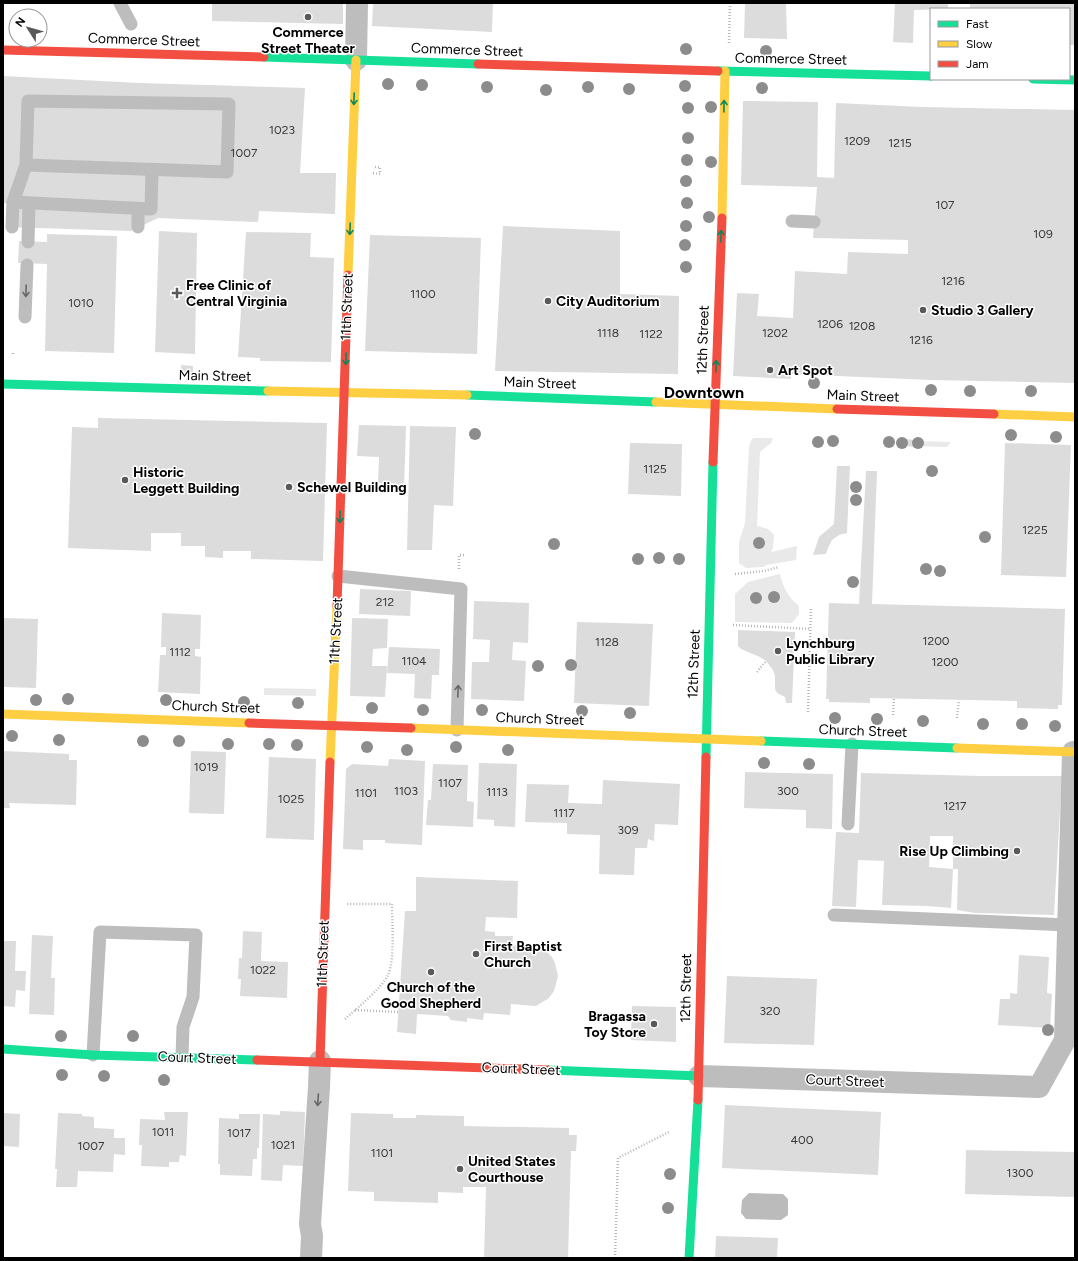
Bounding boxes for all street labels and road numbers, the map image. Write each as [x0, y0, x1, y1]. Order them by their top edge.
street label: Commerce Street [88, 30, 200, 50]
street label: Commerce Street [411, 40, 523, 60]
street label: Commerce Street [735, 50, 847, 68]
street label: 11th Street [337, 273, 357, 341]
street label: 12th Street [693, 305, 713, 375]
street label: Main Street [179, 367, 251, 385]
street label: Main Street [503, 373, 577, 393]
street label: Main Street [826, 386, 900, 406]
street label: 11th Street [326, 597, 346, 665]
street label: 12th Street [684, 629, 704, 699]
street label: Church Street [171, 697, 261, 717]
street label: Church Street [495, 709, 585, 729]
street label: Church Street [818, 721, 908, 741]
street label: 11th Street [313, 920, 333, 988]
street label: 12th Street [677, 953, 695, 1023]
street label: Court Street [157, 1048, 237, 1068]
street label: Court Street [481, 1059, 561, 1079]
street label: Court Street [805, 1071, 885, 1091]

